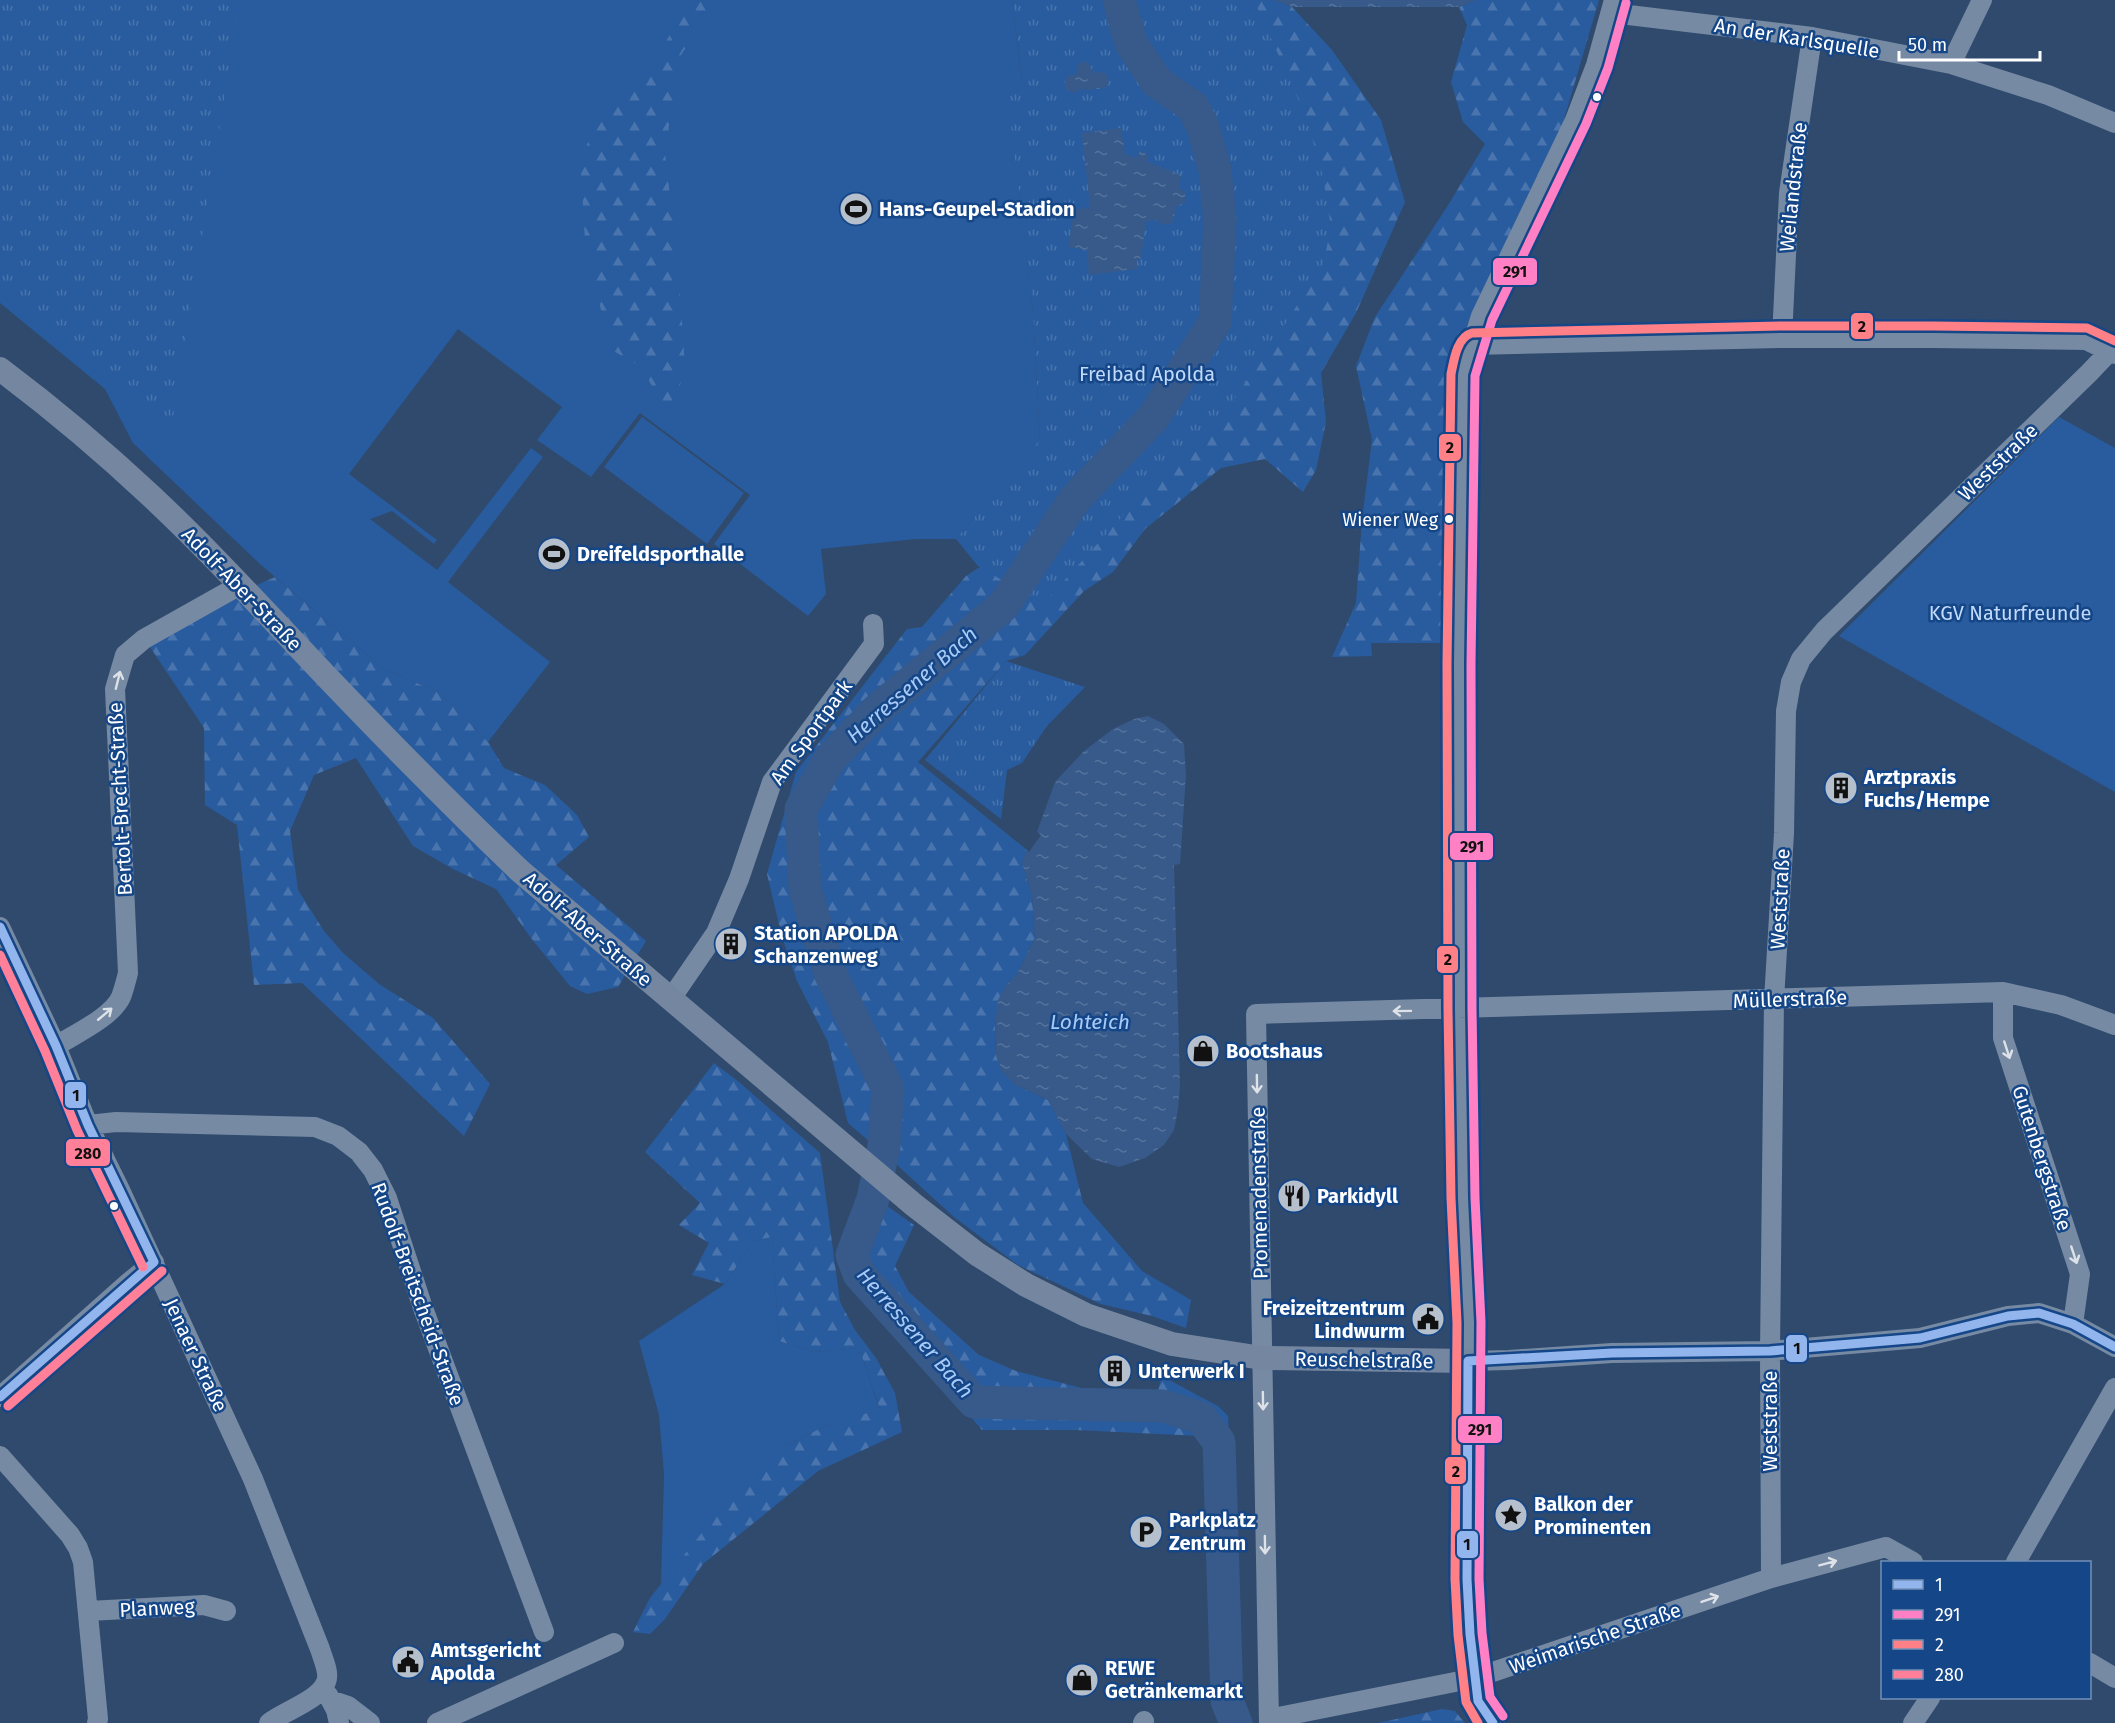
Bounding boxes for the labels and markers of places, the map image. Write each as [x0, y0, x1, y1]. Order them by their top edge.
unlabelled marker [1591, 91, 1603, 103]
sports icon: Hans-Geupel-Stadion [838, 191, 874, 227]
place label: Hans-Geupel-Stadion [879, 197, 1075, 221]
place label: Wiener Weg [1342, 509, 1439, 531]
marker: Wiener Weg [1443, 513, 1455, 525]
sports icon: Dreifeldsporthalle [536, 536, 572, 572]
place label: Dreifeldsporthalle [577, 542, 744, 566]
place label: Arztpraxis Fuchs/Hempe [1863, 765, 1990, 812]
building icon: Arztpraxis Fuchs/Hempe [1823, 770, 1859, 806]
place label: Station APOLDA Schanzenweg [754, 921, 899, 968]
building icon: Station APOLDA Schanzenweg [713, 926, 749, 962]
shop icon: Bootshaus [1185, 1033, 1221, 1069]
place label: Bootshaus [1226, 1039, 1323, 1063]
restaurant icon: Parkidyll [1276, 1178, 1312, 1214]
place label: Parkidyll [1317, 1184, 1398, 1208]
unlabelled marker [108, 1200, 120, 1212]
place label: Freizeitzentrum Lindwurm [1263, 1296, 1405, 1343]
public building icon: Freizeitzentrum Lindwurm [1410, 1301, 1446, 1337]
building icon: Unterwerk I [1097, 1353, 1133, 1389]
place label: Unterwerk I [1138, 1359, 1245, 1383]
place label: Balkon der Prominenten [1534, 1492, 1651, 1539]
place icon: Balkon der Prominenten [1493, 1497, 1529, 1533]
place label: Parkplatz Zentrum [1169, 1508, 1256, 1555]
parking icon: Parkplatz Zentrum [1128, 1514, 1164, 1550]
place label: Amtsgericht Apolda [430, 1638, 541, 1685]
public building icon: Amtsgericht Apolda [390, 1644, 426, 1680]
place label: REWE Getränkemarkt [1105, 1656, 1243, 1703]
shop icon: REWE Getränkemarkt [1064, 1662, 1100, 1698]

